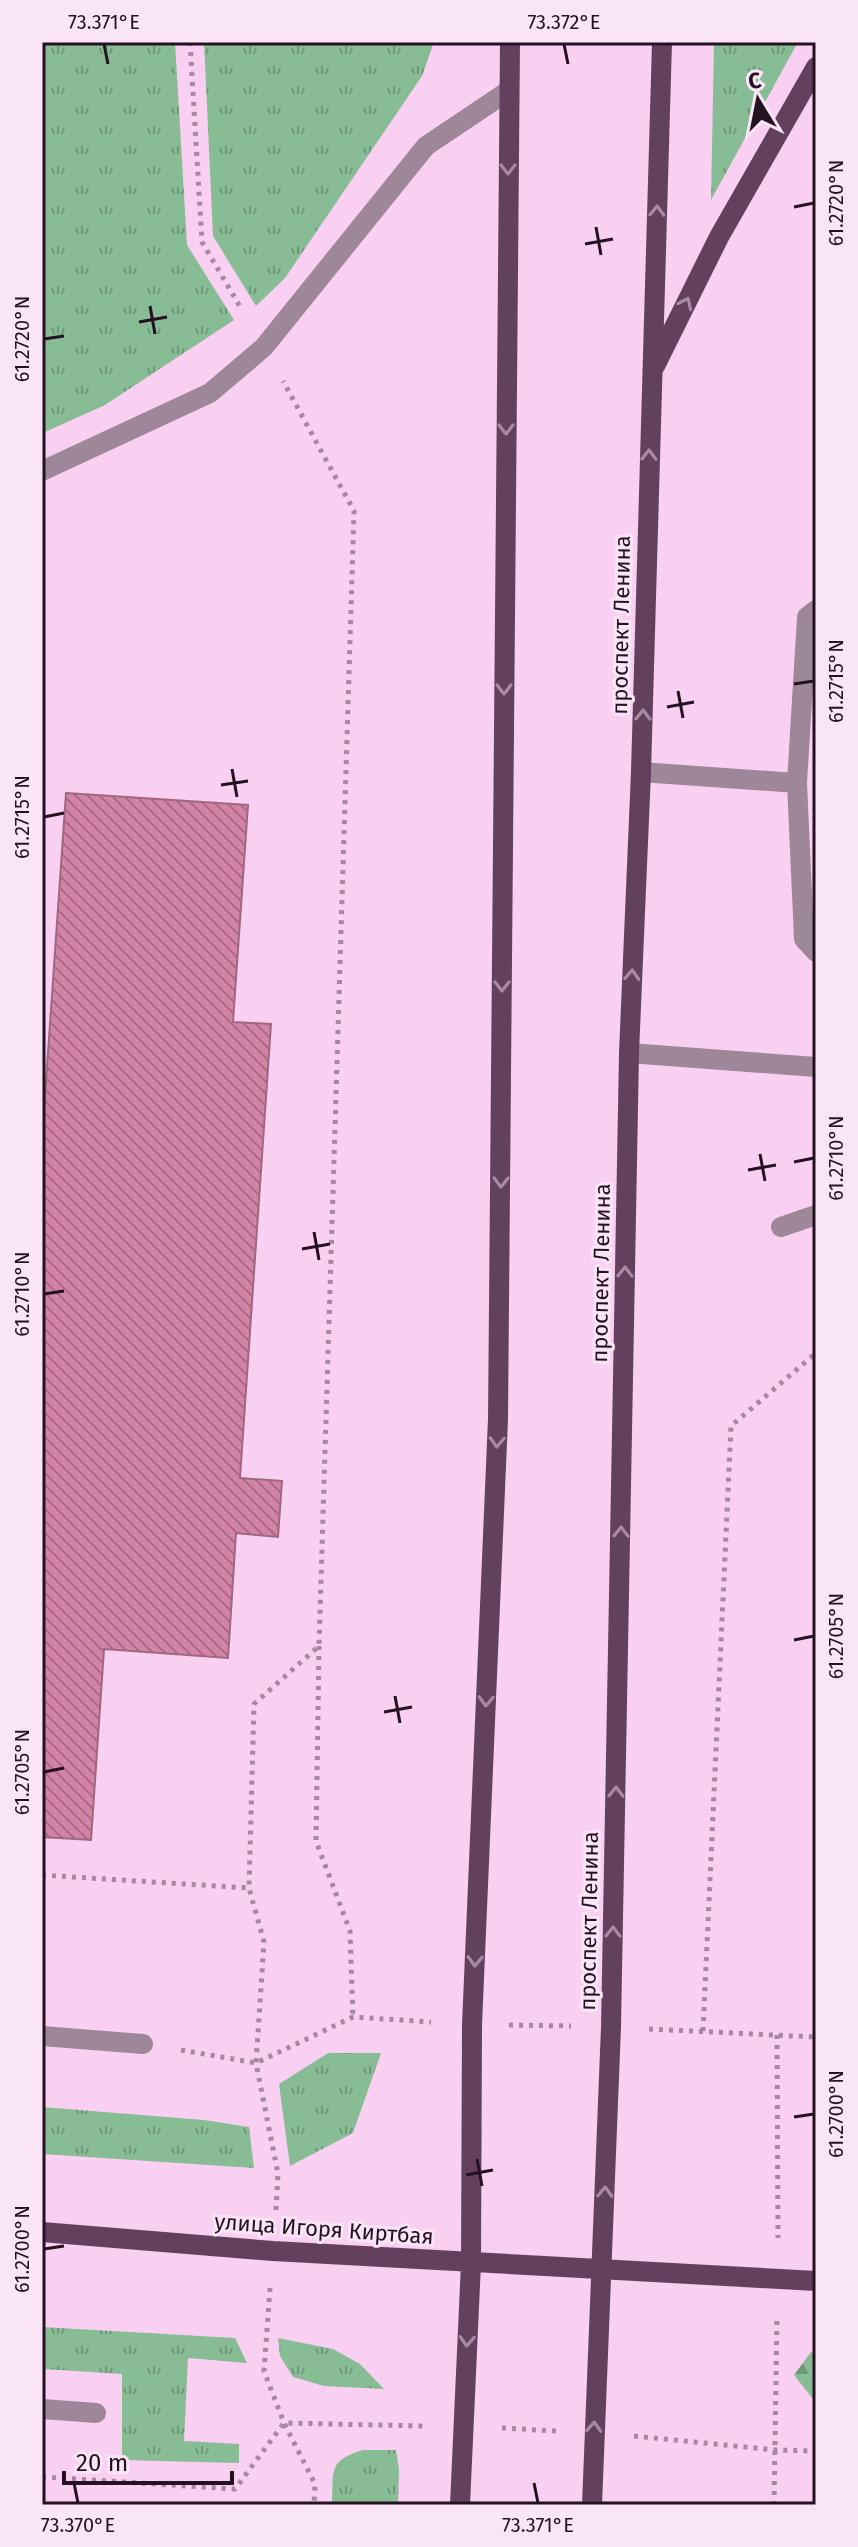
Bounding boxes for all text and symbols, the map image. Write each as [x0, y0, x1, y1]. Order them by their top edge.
text: 73.371°E [68, 10, 140, 34]
text: 73.372°E [527, 10, 601, 34]
north arrow [718, 60, 798, 140]
text: С [746, 66, 764, 95]
text: 61.2720°N [824, 160, 848, 246]
one-way arrow [499, 163, 517, 176]
one-way arrow [648, 204, 665, 217]
text: 61.2720°N [10, 296, 34, 382]
one-way arrow [676, 297, 692, 312]
one-way arrow [497, 423, 515, 436]
one-way arrow [640, 448, 658, 461]
street label: проспект Ленина [606, 535, 636, 715]
text: 61.2715°N [824, 639, 848, 723]
one-way arrow [496, 683, 513, 696]
one-way arrow [634, 708, 652, 721]
text: 61.2715°N [10, 775, 34, 859]
one-way arrow [624, 968, 641, 981]
one-way arrow [494, 980, 511, 993]
text: 61.2710°N [824, 1115, 848, 1201]
one-way arrow [492, 1176, 510, 1189]
street label: проспект Ленина [586, 1183, 616, 1363]
text: 61.2710°N [10, 1251, 34, 1337]
one-way arrow [616, 1265, 634, 1278]
one-way arrow [489, 1436, 506, 1449]
one-way arrow [612, 1525, 629, 1538]
text: 61.2705°N [824, 1593, 848, 1679]
one-way arrow [478, 1695, 495, 1708]
text: 61.2705°N [10, 1729, 34, 1815]
one-way arrow [607, 1785, 625, 1798]
street label: проспект Ленина [574, 1831, 604, 2011]
one-way arrow [605, 1925, 622, 1938]
one-way arrow [467, 1955, 484, 1968]
text: 61.2700°N [824, 2070, 848, 2158]
one-way arrow [597, 2185, 614, 2198]
text: 61.2700°N [10, 2205, 34, 2293]
street label: улица Игоря Киртбая [213, 2208, 435, 2250]
one-way arrow [459, 2335, 476, 2348]
one-way arrow [586, 2420, 603, 2433]
scale bar [64, 2435, 232, 2485]
text: 20 m [76, 2449, 128, 2477]
text: 73.370°E [41, 2513, 115, 2537]
text: 73.371°E [502, 2513, 574, 2537]

